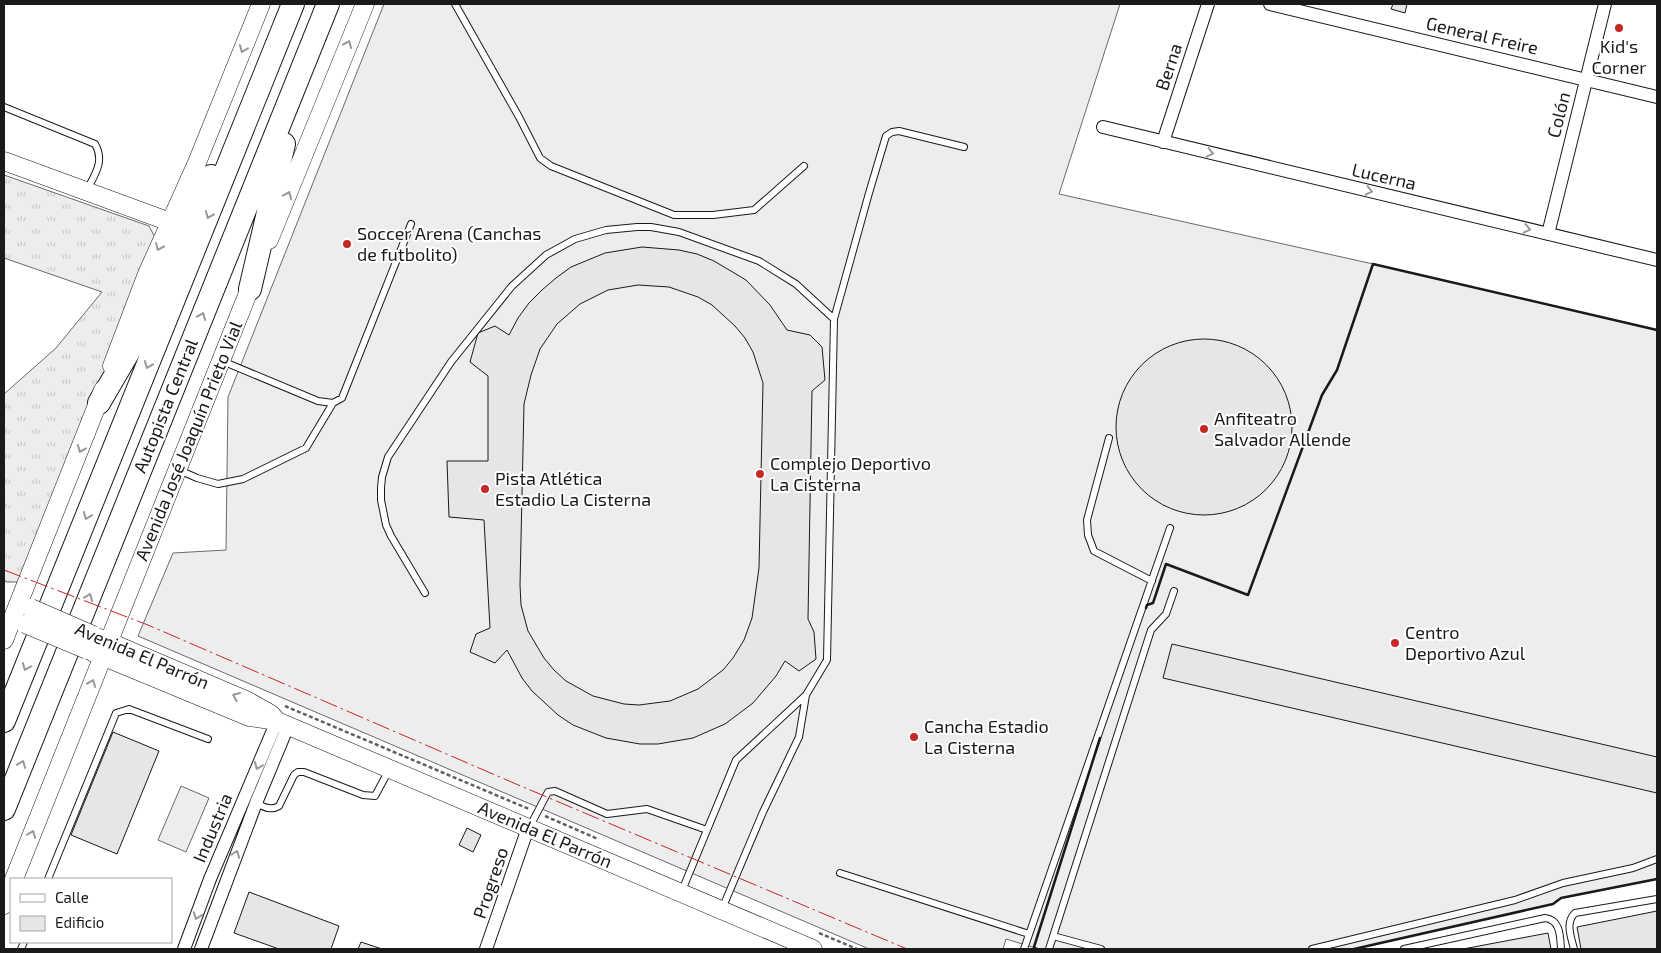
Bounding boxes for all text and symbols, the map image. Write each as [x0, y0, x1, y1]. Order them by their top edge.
street label: General Freire [1424, 11, 1540, 59]
marker: Kid's Corner [1613, 22, 1625, 34]
place label: Kid's Corner [1591, 35, 1647, 78]
one-way arrow [342, 40, 353, 49]
street label: Berna [1150, 40, 1186, 93]
one-way arrow [239, 44, 249, 53]
street label: Colón [1542, 90, 1574, 140]
one-way arrow [1206, 147, 1215, 158]
street label: Lucerna [1350, 158, 1419, 194]
one-way arrow [1364, 185, 1373, 196]
one-way arrow [281, 191, 292, 200]
one-way arrow [204, 210, 214, 218]
place label: Soccer Arena (Canchas de futbolito) [357, 222, 541, 265]
one-way arrow [1522, 223, 1531, 234]
marker: Soccer Arena (Canchas de futbolito) [341, 238, 353, 250]
one-way arrow [154, 242, 165, 251]
one-way arrow [196, 312, 207, 321]
street label: Avenida José Joaquín Prieto Vial [130, 317, 247, 564]
street label: Autopista Central [128, 335, 202, 476]
one-way arrow [143, 360, 154, 369]
place label: Anfiteatro Salvador Allende [1214, 407, 1351, 450]
marker: Anfiteatro Salvador Allende [1198, 423, 1210, 435]
one-way arrow [76, 444, 86, 452]
place label: Complejo Deportivo La Cisterna [770, 452, 931, 495]
place label: Pista Atlética Estadio La Cisterna [495, 467, 651, 510]
marker: Complejo Deportivo La Cisterna [754, 468, 766, 480]
marker: Pista Atlética Estadio La Cisterna [479, 483, 491, 495]
one-way arrow [83, 511, 93, 520]
one-way arrow [83, 593, 93, 602]
street label: Avenida El Parrón [72, 617, 213, 693]
place label: Centro Deportivo Azul [1405, 621, 1526, 664]
marker: Centro Deportivo Azul [1389, 637, 1401, 649]
one-way arrow [22, 662, 32, 670]
one-way arrow [86, 679, 97, 688]
one-way arrow [232, 691, 241, 702]
place label: Cancha Estadio La Cisterna [924, 715, 1049, 758]
marker: Cancha Estadio La Cisterna [908, 731, 920, 743]
one-way arrow [16, 760, 26, 768]
one-way arrow [253, 761, 264, 770]
street label: Industria [188, 790, 237, 866]
street label: Avenida El Parrón [475, 796, 616, 872]
one-way arrow [26, 830, 36, 839]
street label: Progreso [468, 844, 512, 921]
one-way arrow [230, 851, 240, 859]
legend [10, 878, 172, 943]
text: Calle [55, 888, 89, 906]
one-way arrow [192, 911, 203, 920]
text: Edificio [55, 913, 104, 931]

